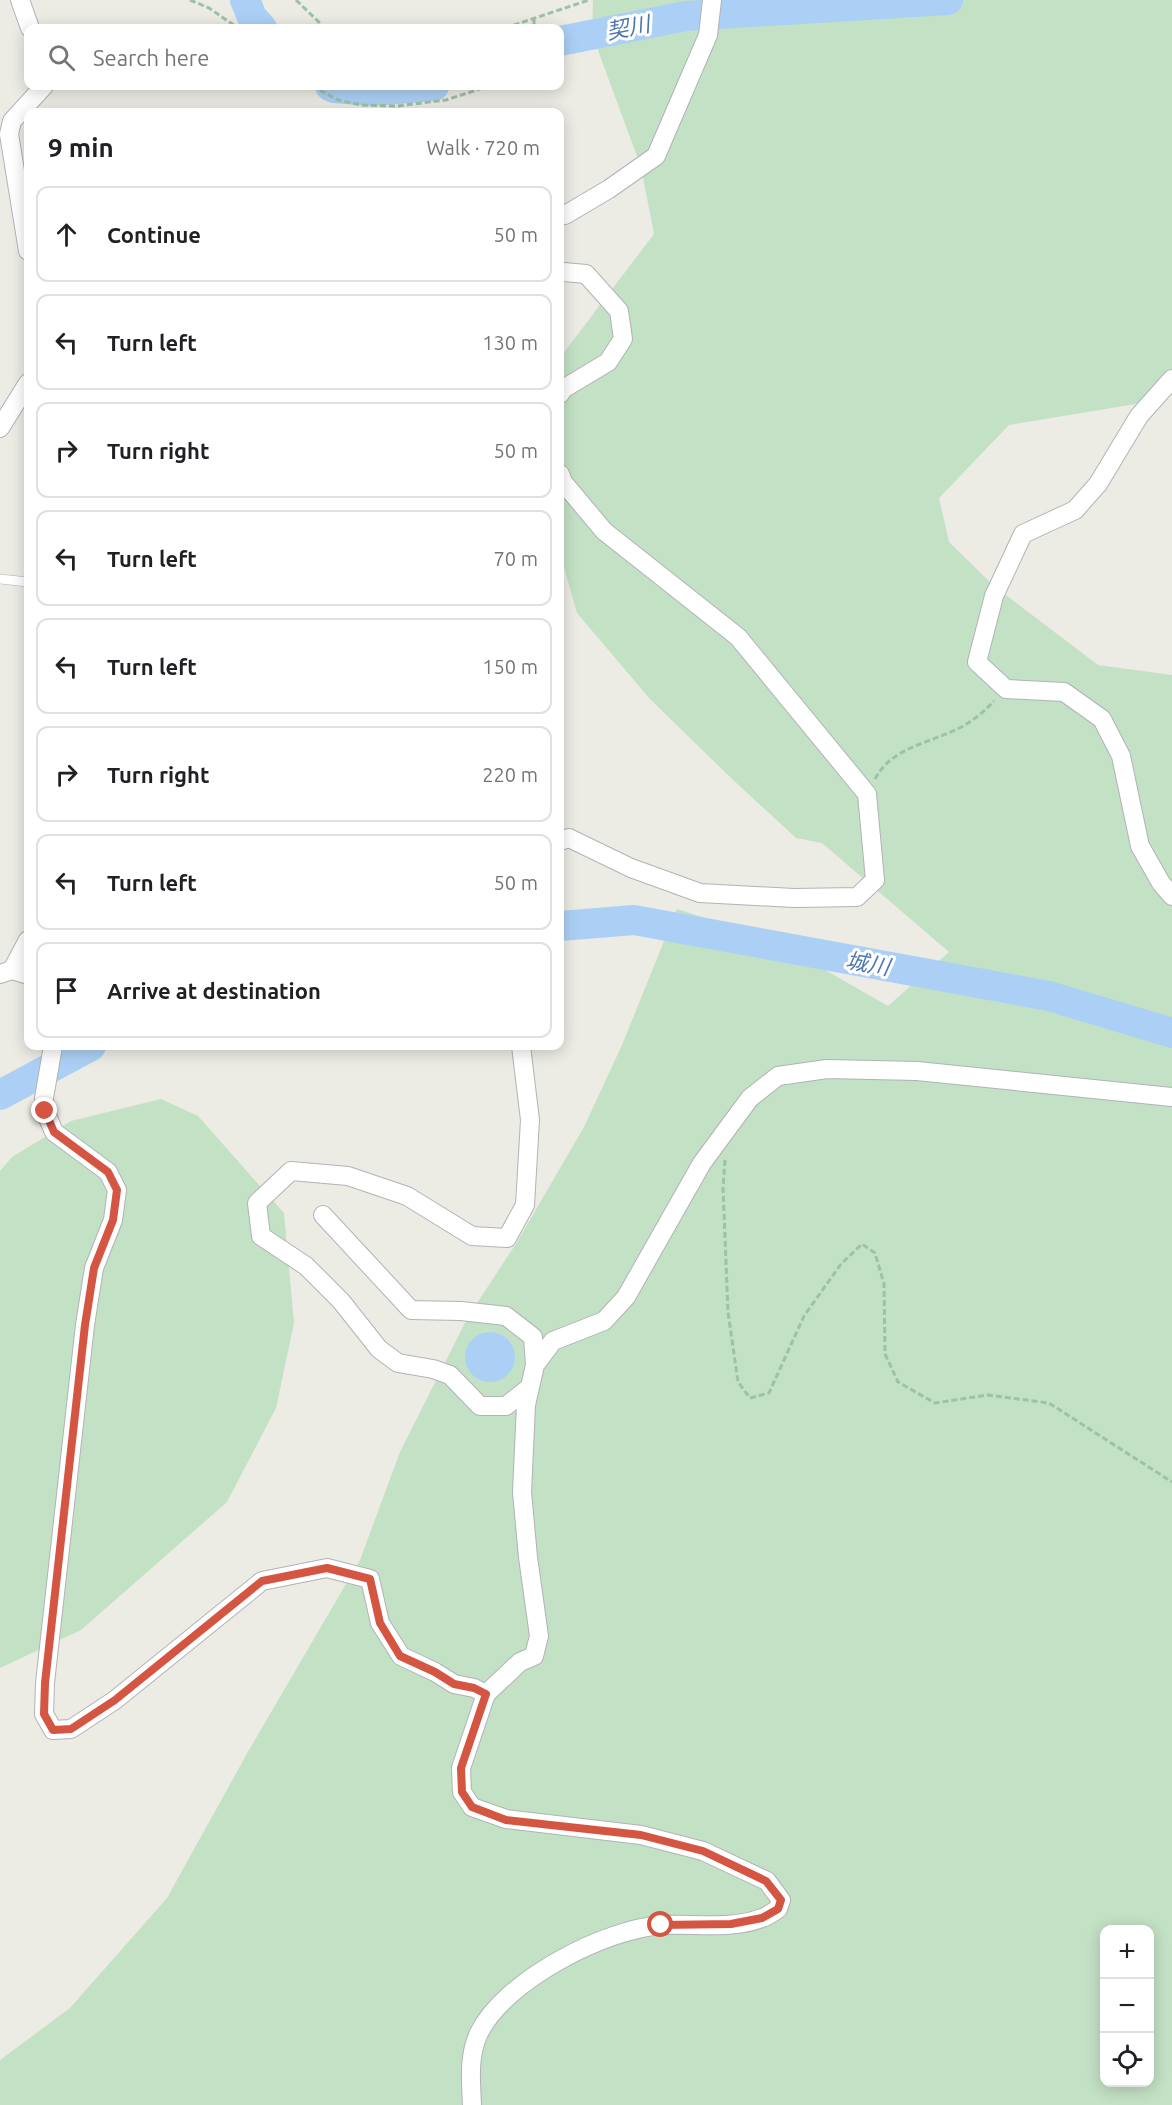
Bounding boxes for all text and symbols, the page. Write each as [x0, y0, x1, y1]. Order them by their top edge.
water label: 契川 [604, 10, 654, 43]
search box [24, 24, 564, 90]
icon: search [45, 41, 78, 74]
text: Search here [93, 45, 209, 70]
text: 9 min [48, 133, 114, 162]
text: Walk · 720 m [427, 136, 540, 159]
icon: ahead [50, 218, 83, 251]
text: Continue [107, 222, 201, 247]
text: 50 m [494, 223, 538, 246]
icon: left [50, 326, 83, 359]
text: Turn left [107, 330, 197, 355]
text: 130 m [482, 331, 538, 354]
icon: right [50, 434, 83, 467]
text: Turn right [107, 438, 209, 463]
text: 50 m [494, 439, 538, 462]
icon: left [50, 542, 83, 575]
text: Turn left [107, 546, 197, 571]
text: 70 m [494, 547, 538, 570]
icon: left [50, 650, 83, 683]
text: Turn left [107, 654, 197, 679]
text: 150 m [482, 655, 538, 678]
icon: right [50, 758, 83, 791]
text: Turn right [107, 762, 209, 787]
text: 220 m [482, 763, 538, 786]
icon: left [50, 866, 83, 899]
text: Turn left [107, 870, 197, 895]
text: 50 m [494, 871, 538, 894]
water label: 城川 [844, 947, 894, 979]
icon: arrive [50, 974, 83, 1007]
text: Arrive at destination [107, 978, 321, 1003]
route end [31, 1097, 57, 1123]
route start [647, 1911, 673, 1937]
map controls [1100, 1925, 1154, 2087]
button: + [1100, 1925, 1154, 1979]
button: − [1100, 1979, 1154, 2033]
button: locate [1100, 2033, 1154, 2087]

